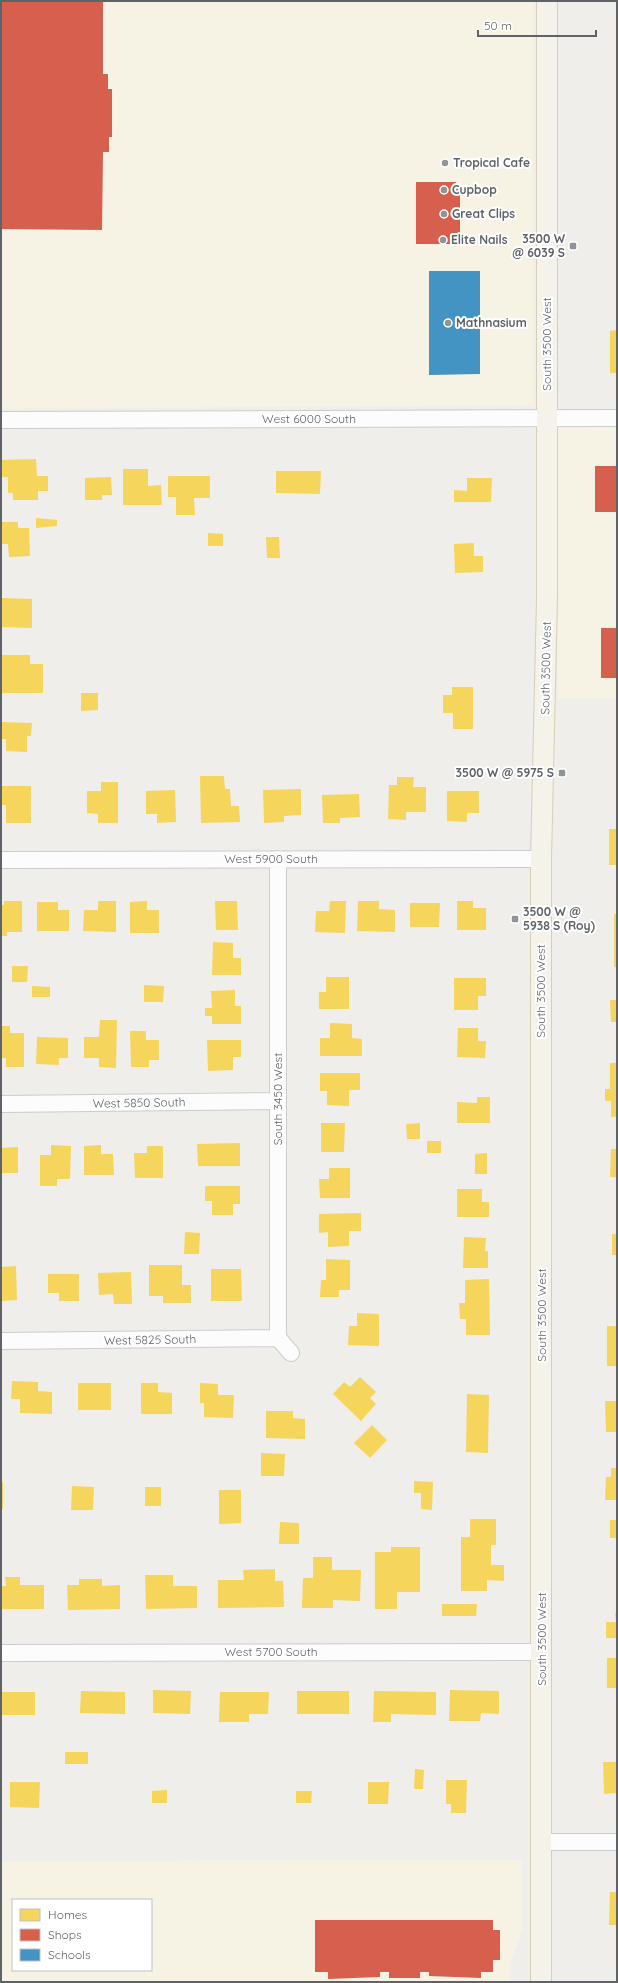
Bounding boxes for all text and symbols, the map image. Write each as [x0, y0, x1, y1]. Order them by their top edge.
scale bar [478, 12, 596, 38]
text: 50 m [484, 18, 512, 33]
place label: Tropical Cafe [453, 155, 530, 170]
marker: Tropical Cafe [440, 158, 450, 168]
place label: Cupbop [452, 182, 497, 197]
marker: Cupbop [439, 185, 449, 195]
place label: Great Clips [452, 206, 515, 221]
marker: Great Clips [439, 209, 449, 219]
place label: 3500 W @ 6039 S [512, 231, 566, 260]
place label: Elite Nails [451, 232, 508, 247]
marker: Elite Nails [438, 235, 448, 245]
marker: 3500 W @ 6039 S [568, 241, 578, 251]
street label: South 3500 West [539, 297, 554, 391]
place label: Mathnasium [456, 315, 527, 330]
marker: Mathnasium [443, 318, 453, 328]
street label: West 6000 South [262, 411, 356, 426]
street label: South 3500 West [537, 621, 554, 715]
place label: 3500 W @ 5975 S [456, 765, 554, 780]
marker: 3500 W @ 5975 S [557, 768, 567, 778]
street label: West 5900 South [224, 851, 318, 866]
place label: 3500 W @ 5938 S (Roy) [523, 904, 595, 933]
marker: 3500 W @ 5938 S (Roy) [510, 914, 520, 924]
street label: South 3500 West [533, 944, 548, 1038]
street label: South 3450 West [270, 1053, 285, 1145]
street label: West 5850 South [92, 1094, 186, 1111]
street label: South 3500 West [534, 1268, 549, 1362]
street label: West 5825 South [104, 1331, 196, 1348]
street label: South 3500 West [534, 1592, 549, 1686]
street label: West 5700 South [224, 1644, 318, 1659]
legend [12, 1899, 152, 1971]
text: Homes [48, 1907, 88, 1922]
text: Shops [48, 1927, 82, 1942]
text: Schools [48, 1947, 91, 1962]

